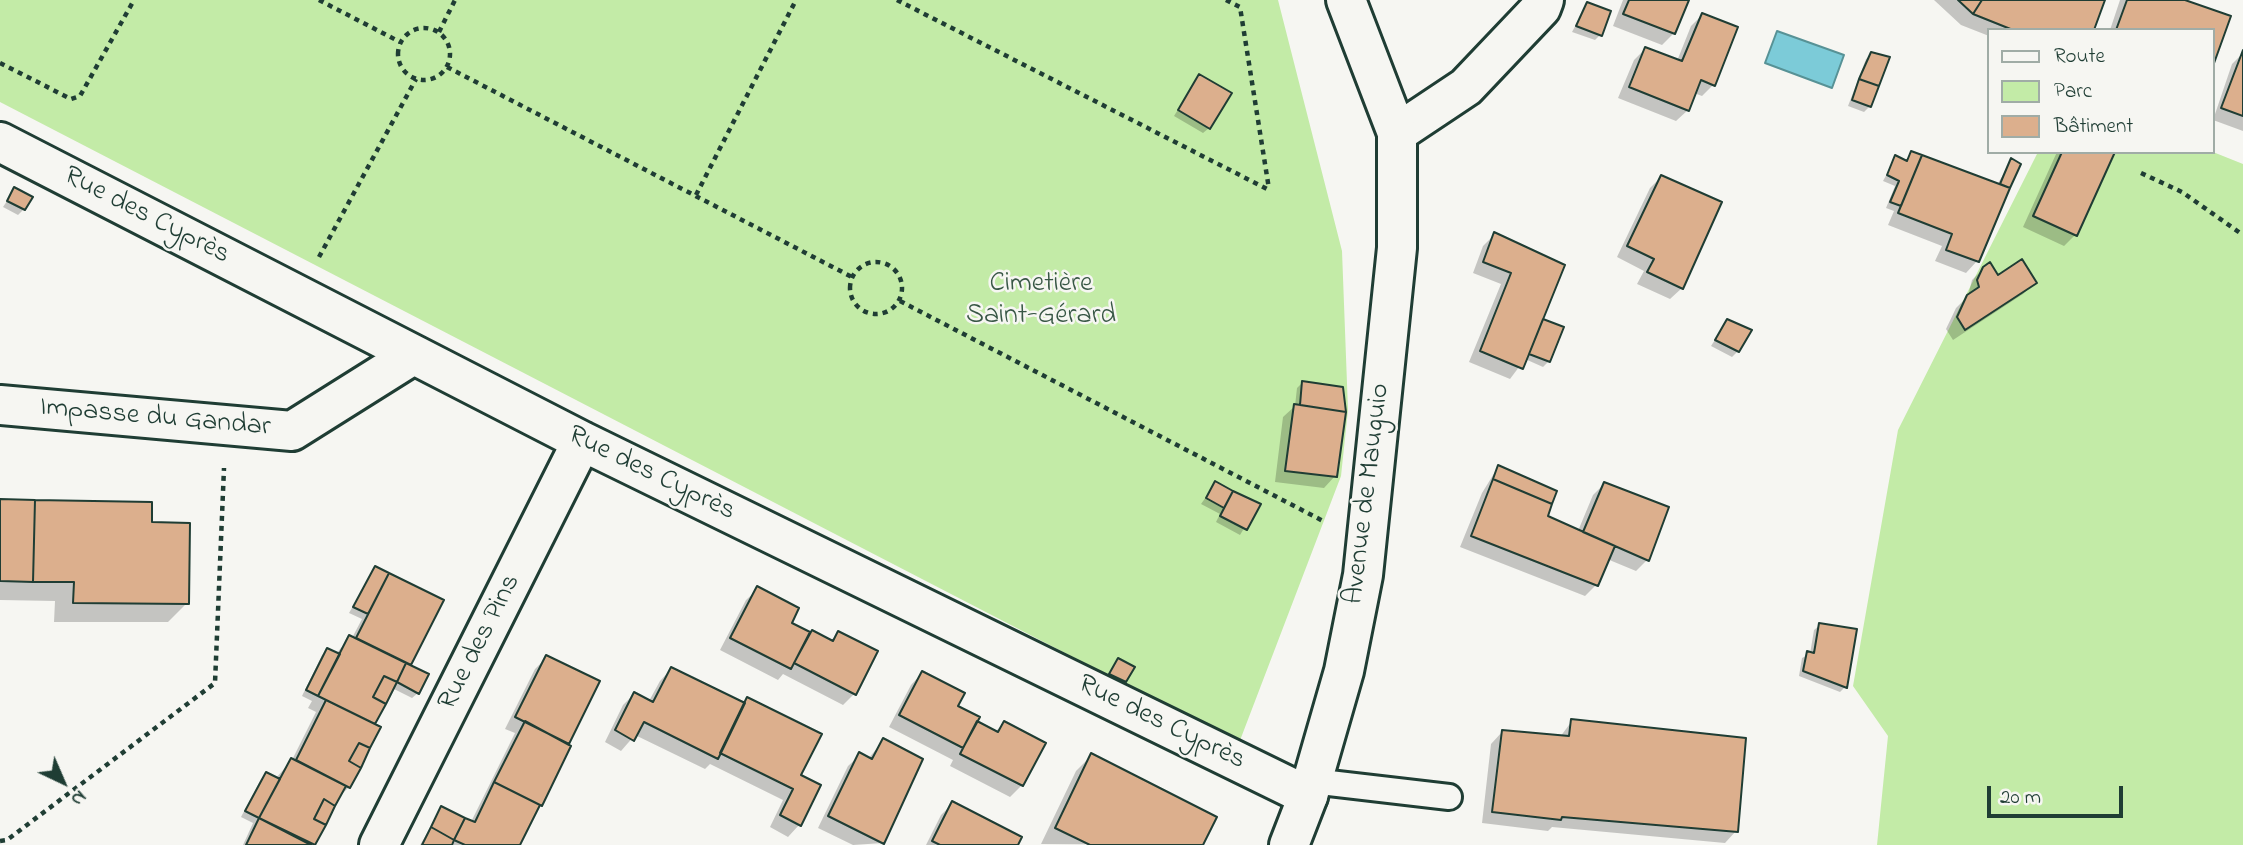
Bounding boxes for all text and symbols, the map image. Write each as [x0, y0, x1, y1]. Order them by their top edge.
legend [1988, 28, 2215, 154]
text: Route [2054, 42, 2105, 72]
text: Parc [2054, 77, 2092, 107]
text: Bâtiment [2054, 112, 2133, 142]
street label: Rue des Cyprès [57, 161, 235, 273]
park label: Cimetière Saint-Gérard [966, 268, 1116, 334]
street label: Avenue de Mauguio [1339, 382, 1399, 606]
street label: Impasse du Gandar [38, 392, 272, 446]
street label: Rue des Cyprès [562, 420, 740, 530]
street label: Rue des Pins [432, 569, 530, 717]
street label: Rue des Cyprès [1072, 669, 1250, 779]
north arrow [28, 747, 98, 817]
scale bar [1991, 772, 2128, 816]
text: N [64, 783, 92, 812]
text: 20 m [2000, 783, 2041, 813]

